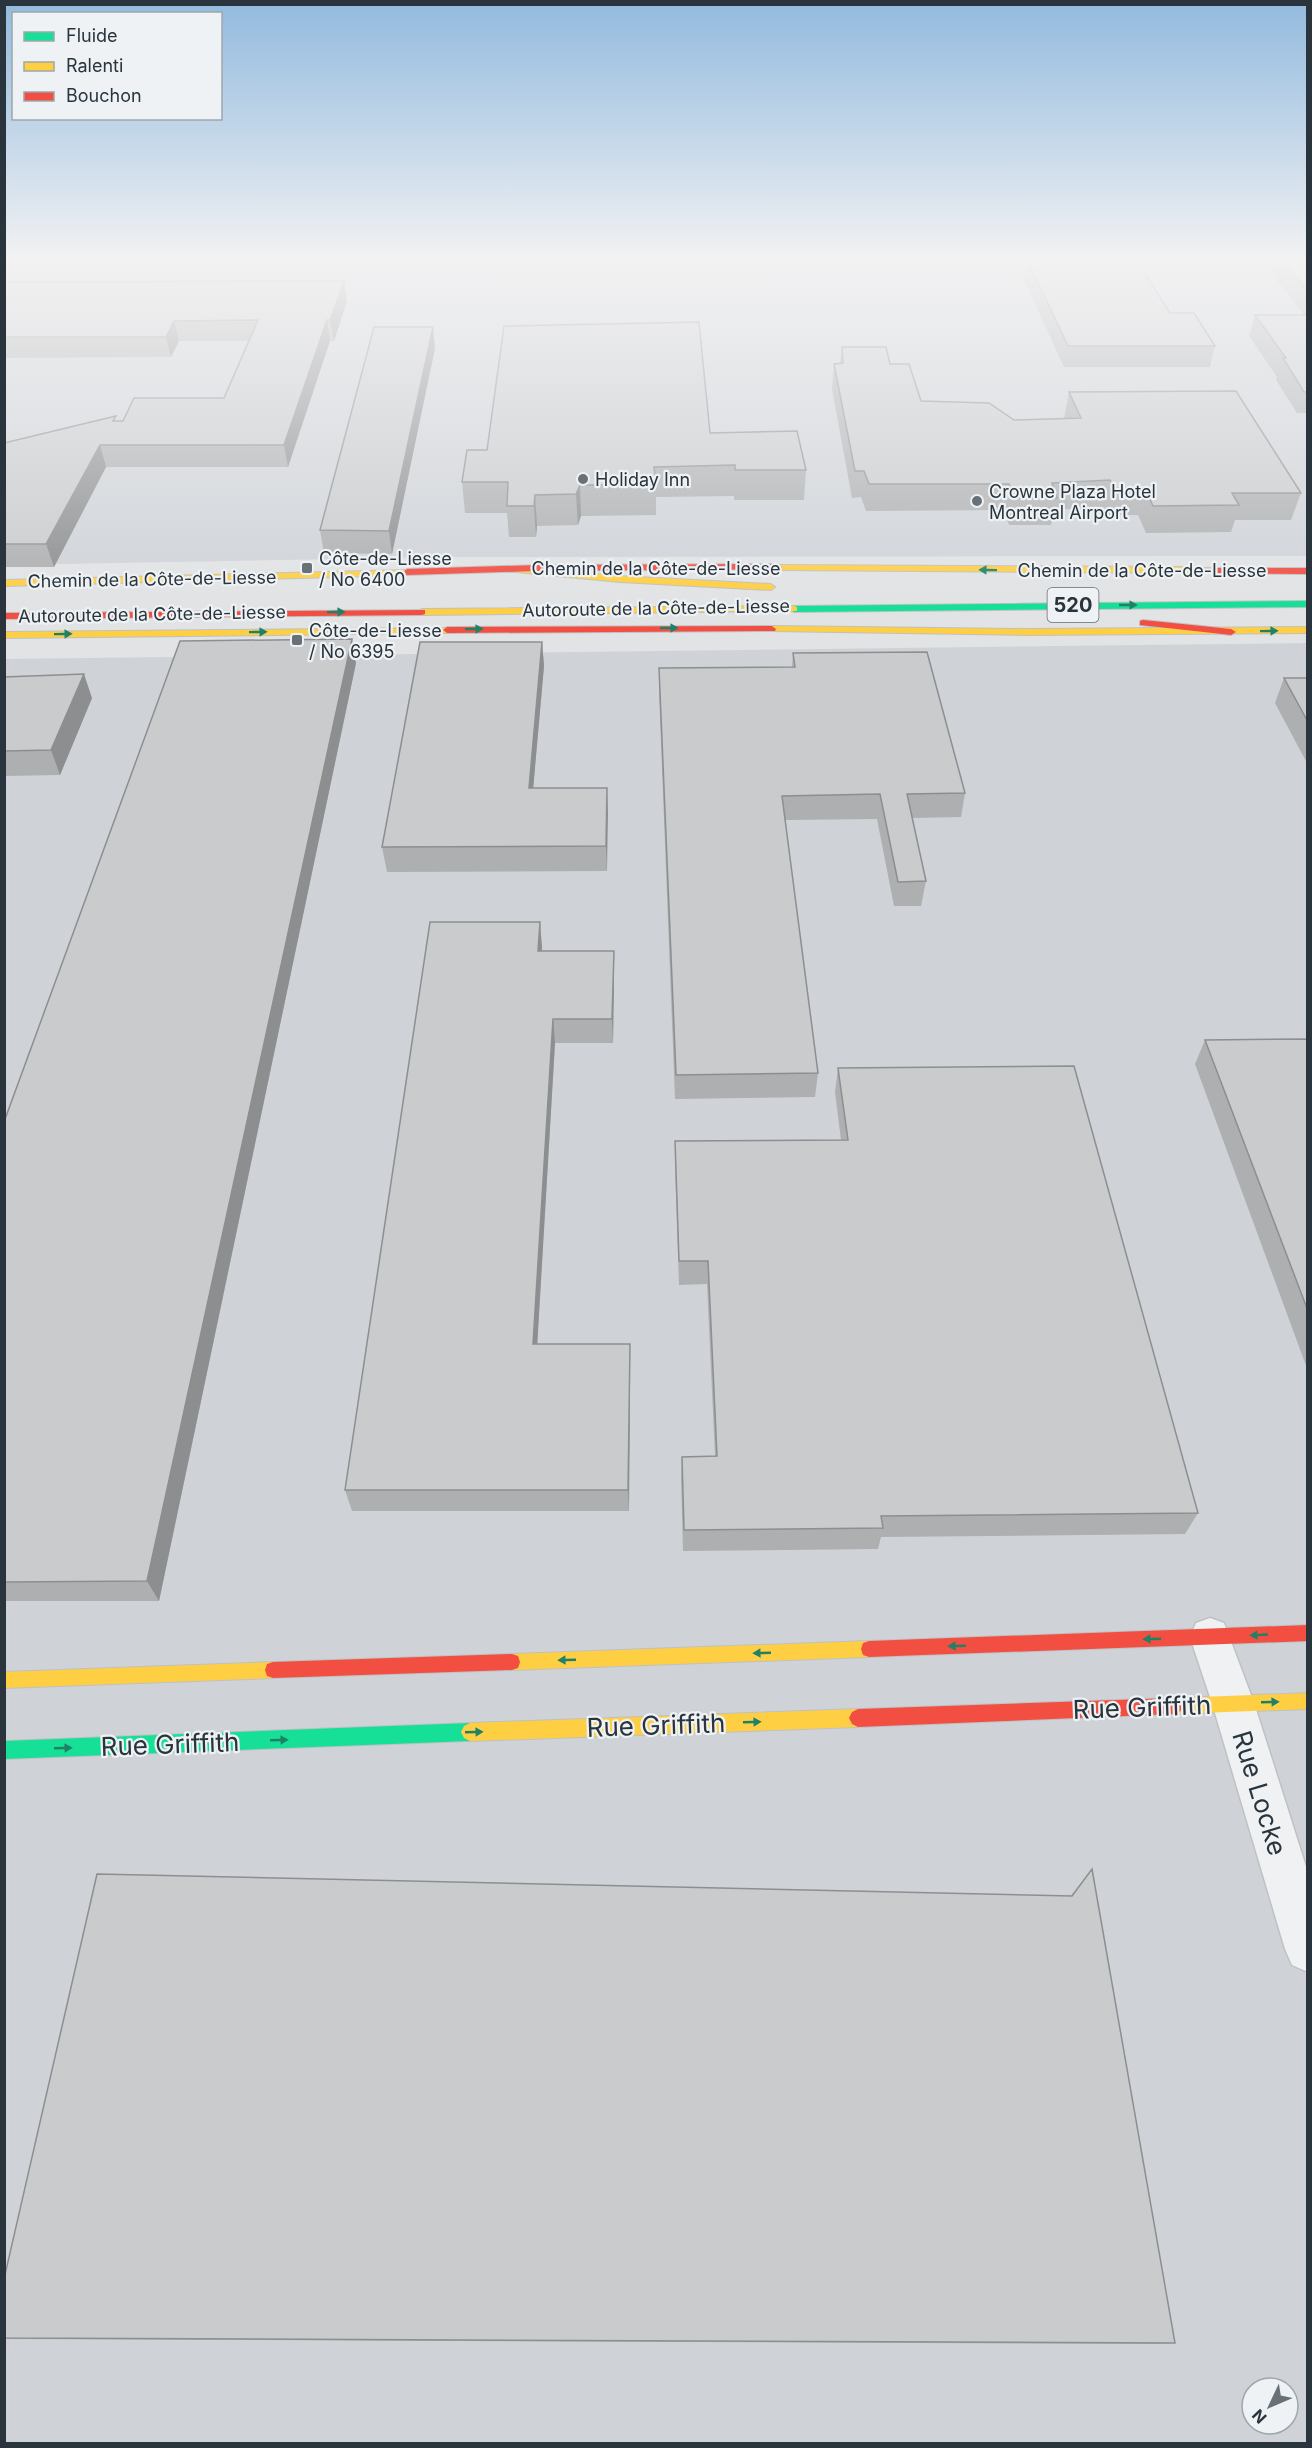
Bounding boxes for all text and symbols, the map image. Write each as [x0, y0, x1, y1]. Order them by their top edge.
legend [12, 12, 222, 120]
text: Fluide [66, 25, 118, 46]
text: Ralenti [66, 55, 123, 76]
text: Bouchon [66, 85, 142, 106]
place label: Holiday Inn [595, 469, 690, 490]
marker: Holiday Inn [576, 472, 590, 486]
place label: Crowne Plaza Hotel Montreal Airport [989, 481, 1156, 523]
marker: Crowne Plaza Hotel Montreal Airport [970, 494, 984, 508]
place label: Côte-de-Liesse / No 6400 [319, 548, 452, 590]
street label: Chemin de la Côte-de-Liesse [532, 558, 780, 579]
street label: Chemin de la Côte-de-Liesse [1018, 560, 1266, 581]
marker: Côte-de-Liesse / No 6400 [300, 561, 314, 575]
one-way arrow [978, 565, 997, 575]
street label: Chemin de la Côte-de-Liesse [27, 566, 277, 592]
road number: 520 [1048, 588, 1098, 622]
street label: Autoroute de la Côte-de-Liesse [522, 595, 790, 621]
one-way arrow [1119, 600, 1138, 610]
street label: Autoroute de la Côte-de-Liesse [18, 601, 286, 627]
one-way arrow [326, 607, 345, 617]
place label: Côte-de-Liesse / No 6395 [309, 620, 442, 662]
one-way arrow [659, 623, 678, 633]
one-way arrow [464, 625, 483, 634]
one-way arrow [1260, 626, 1279, 636]
one-way arrow [248, 627, 267, 637]
one-way arrow [53, 629, 72, 639]
marker: Côte-de-Liesse / No 6395 [290, 633, 304, 647]
one-way arrow [1249, 1630, 1268, 1639]
one-way arrow [1142, 1634, 1161, 1643]
one-way arrow [947, 1641, 966, 1651]
one-way arrow [753, 1648, 772, 1658]
one-way arrow [558, 1655, 577, 1665]
street label: Rue Griffith [1072, 1689, 1212, 1725]
one-way arrow [1261, 1697, 1280, 1707]
street label: Rue Griffith [586, 1707, 726, 1743]
one-way arrow [743, 1717, 762, 1726]
street label: Rue Griffith [100, 1726, 240, 1762]
street label: Rue Locke [1226, 1727, 1294, 1859]
one-way arrow [464, 1728, 483, 1737]
one-way arrow [269, 1735, 288, 1744]
one-way arrow [53, 1743, 72, 1753]
north arrow [1240, 2376, 1300, 2436]
text: N [1248, 2405, 1271, 2428]

